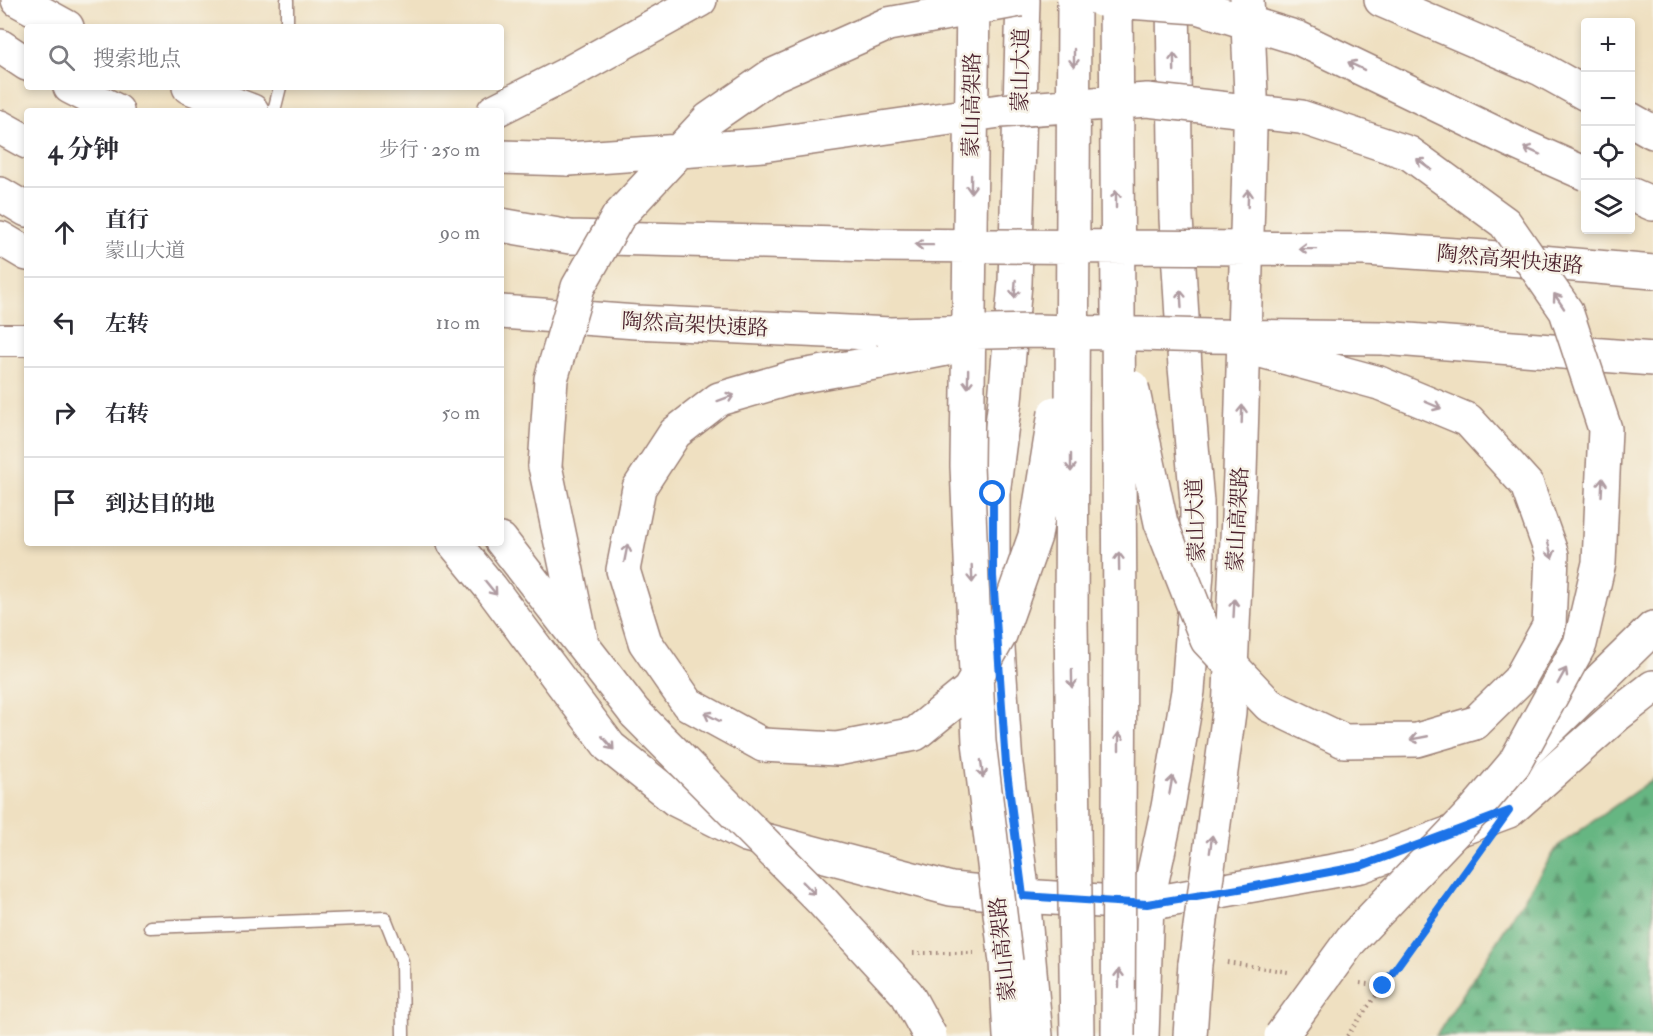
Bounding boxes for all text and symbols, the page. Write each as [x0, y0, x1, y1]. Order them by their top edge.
map controls [1581, 18, 1635, 234]
button: + [1581, 18, 1635, 72]
search box [24, 24, 504, 90]
street label: 蒙山大道 [1007, 28, 1035, 112]
icon: search [45, 41, 78, 74]
text: 搜索地点 [93, 45, 181, 73]
one-way arrow [1068, 48, 1079, 68]
street label: 蒙山高架路 [958, 52, 986, 158]
one-way arrow [1168, 52, 1180, 72]
one-way arrow [1348, 60, 1366, 72]
button: − [1581, 72, 1635, 126]
button: locate [1581, 126, 1635, 180]
text: 4 分钟 [48, 134, 120, 166]
text: 步行 · 250 m [379, 137, 480, 162]
one-way arrow [1523, 144, 1541, 155]
one-way arrow [1416, 158, 1433, 170]
one-way arrow [965, 174, 977, 194]
button: layers [1581, 180, 1635, 234]
one-way arrow [1242, 188, 1253, 208]
one-way arrow [1110, 189, 1122, 209]
text: 直行 [105, 206, 149, 234]
icon: ahead [48, 216, 81, 249]
text: 90 m [440, 220, 480, 245]
text: 蒙山大道 [105, 238, 185, 263]
one-way arrow [914, 239, 934, 251]
street label: 陶然高架快速路 [1436, 240, 1584, 280]
one-way arrow [1298, 243, 1318, 255]
one-way arrow [1009, 279, 1020, 299]
one-way arrow [1175, 289, 1186, 309]
one-way arrow [1553, 293, 1565, 310]
icon: left [48, 306, 81, 339]
street label: 陶然高架快速路 [621, 308, 769, 342]
text: 左转 [105, 310, 149, 338]
text: 110 m [436, 310, 480, 335]
one-way arrow [962, 369, 974, 389]
one-way arrow [716, 391, 735, 402]
icon: right [48, 396, 81, 429]
text: 右转 [105, 400, 149, 428]
text: 50 m [441, 400, 480, 425]
one-way arrow [1423, 400, 1441, 411]
one-way arrow [1236, 404, 1248, 424]
one-way arrow [1065, 453, 1077, 473]
street label: 蒙山高架路 [1222, 466, 1254, 572]
street label: 蒙山大道 [1181, 478, 1211, 562]
one-way arrow [1597, 478, 1608, 498]
route start [979, 480, 1005, 506]
icon: arrive [48, 486, 81, 519]
text: 到达目的地 [105, 490, 215, 518]
one-way arrow [1544, 540, 1556, 559]
one-way arrow [621, 544, 632, 564]
one-way arrow [1113, 552, 1125, 572]
one-way arrow [966, 564, 977, 584]
one-way arrow [485, 580, 498, 596]
one-way arrow [1228, 599, 1239, 619]
one-way arrow [1557, 667, 1568, 685]
one-way arrow [1066, 669, 1078, 689]
one-way arrow [704, 711, 721, 723]
one-way arrow [1113, 731, 1125, 751]
one-way arrow [1410, 733, 1429, 744]
one-way arrow [601, 735, 615, 751]
one-way arrow [977, 759, 988, 778]
one-way arrow [1166, 776, 1177, 795]
one-way arrow [1206, 835, 1217, 854]
one-way arrow [801, 881, 816, 896]
street label: 蒙山高架路 [984, 895, 1022, 1003]
one-way arrow [1113, 968, 1124, 988]
route end [1369, 972, 1395, 998]

